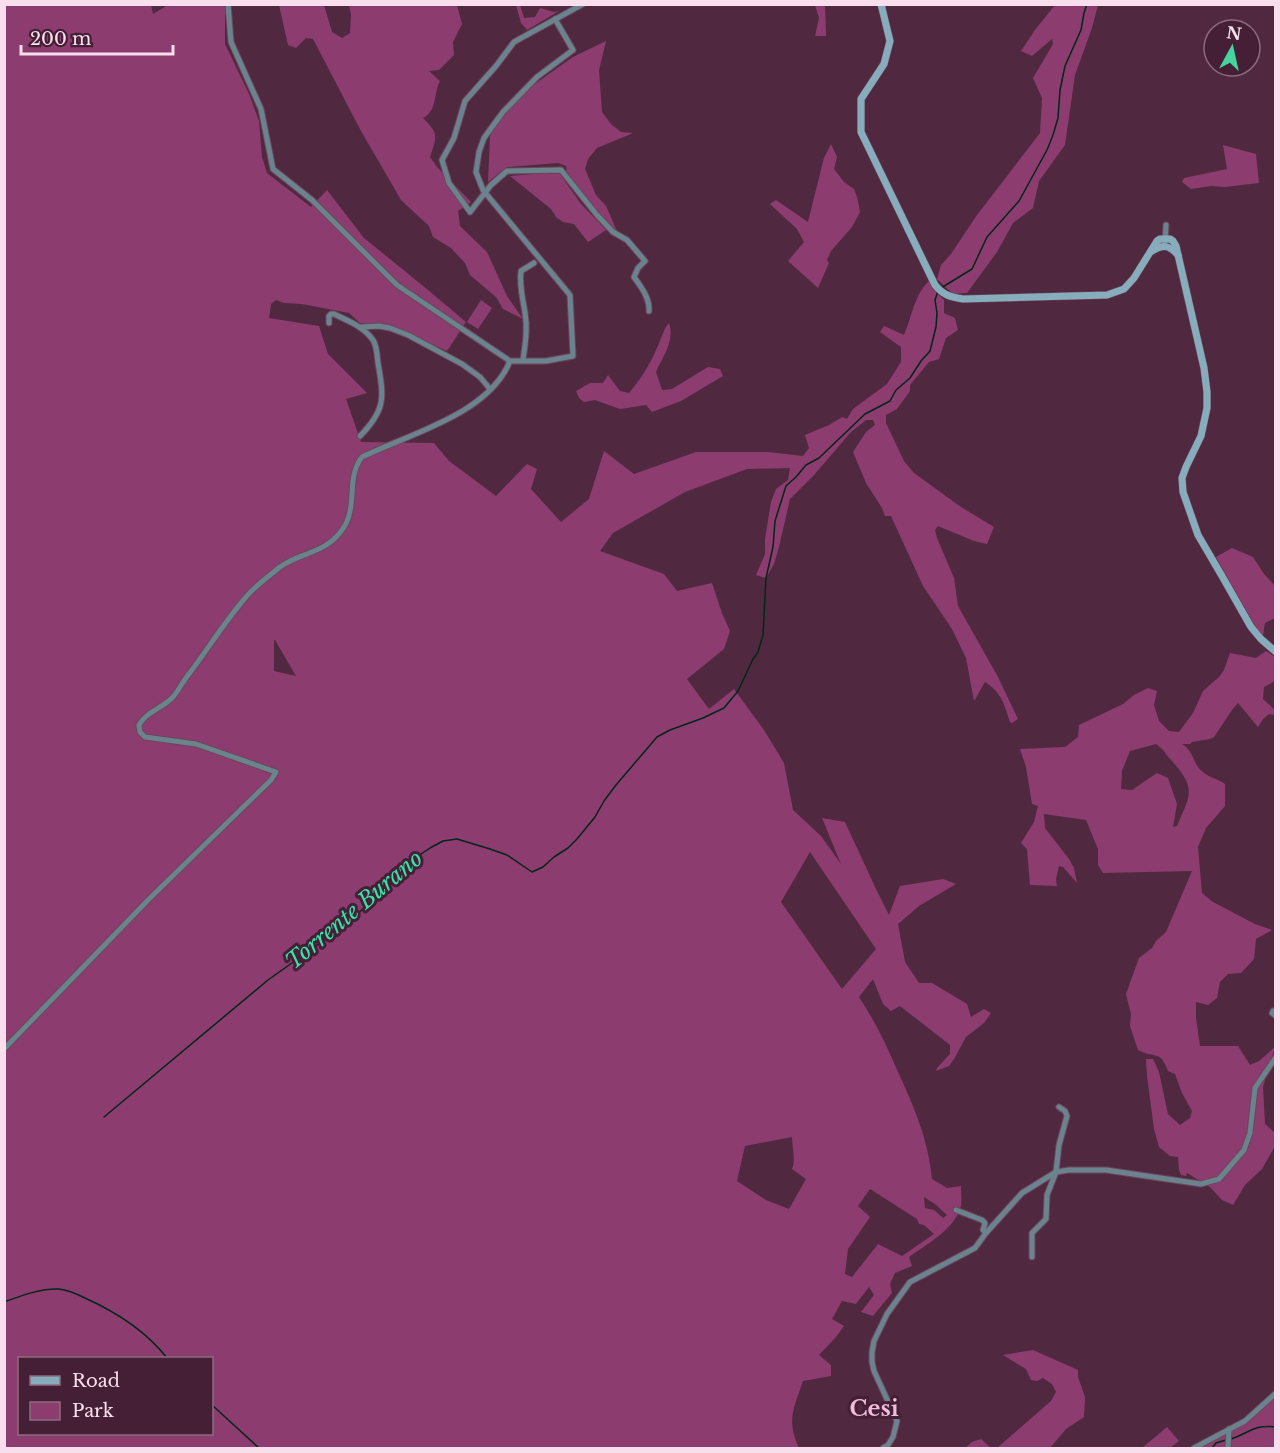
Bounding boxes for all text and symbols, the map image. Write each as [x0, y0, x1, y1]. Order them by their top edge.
scale bar [21, 18, 172, 56]
north arrow [1202, 18, 1262, 78]
text: N [1225, 22, 1243, 44]
text: 200 m [30, 28, 91, 50]
water label: Torrente Burano [280, 845, 428, 975]
legend [18, 1357, 213, 1435]
text: Road [72, 1370, 120, 1392]
district label: Cesi [849, 1395, 899, 1422]
text: Park [72, 1400, 114, 1422]

